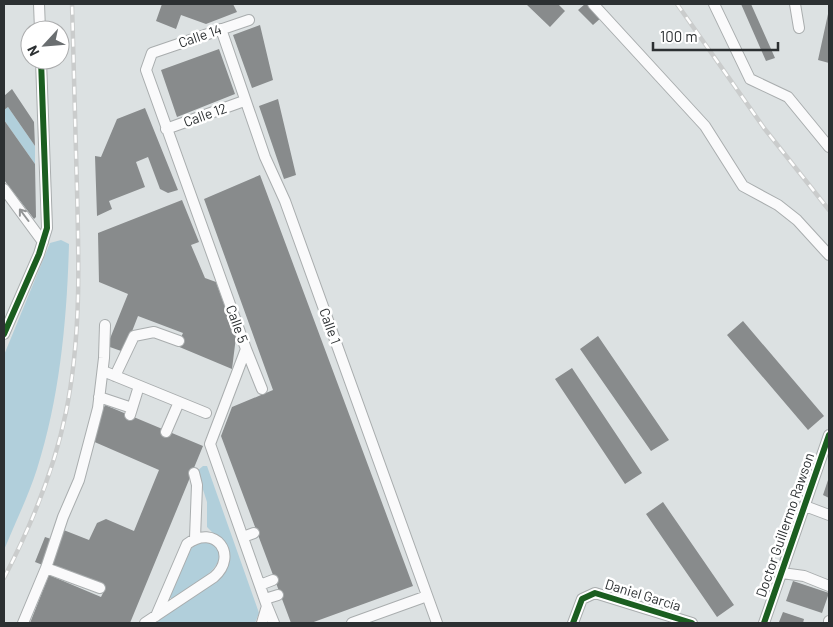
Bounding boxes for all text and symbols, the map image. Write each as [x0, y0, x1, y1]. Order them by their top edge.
north arrow [20, 20, 70, 70]
street label: Calle 14 [176, 20, 224, 51]
scale bar [653, 20, 778, 52]
text: 100 m [660, 27, 698, 45]
text: N [23, 43, 43, 59]
street label: Calle 12 [181, 99, 229, 130]
one-way arrow [18, 209, 29, 222]
street label: Calle 5 [223, 302, 252, 345]
street label: Calle 1 [316, 305, 345, 346]
street label: Doctor Guillermo Rawson [752, 450, 817, 599]
street label: Daniel García [603, 575, 683, 614]

